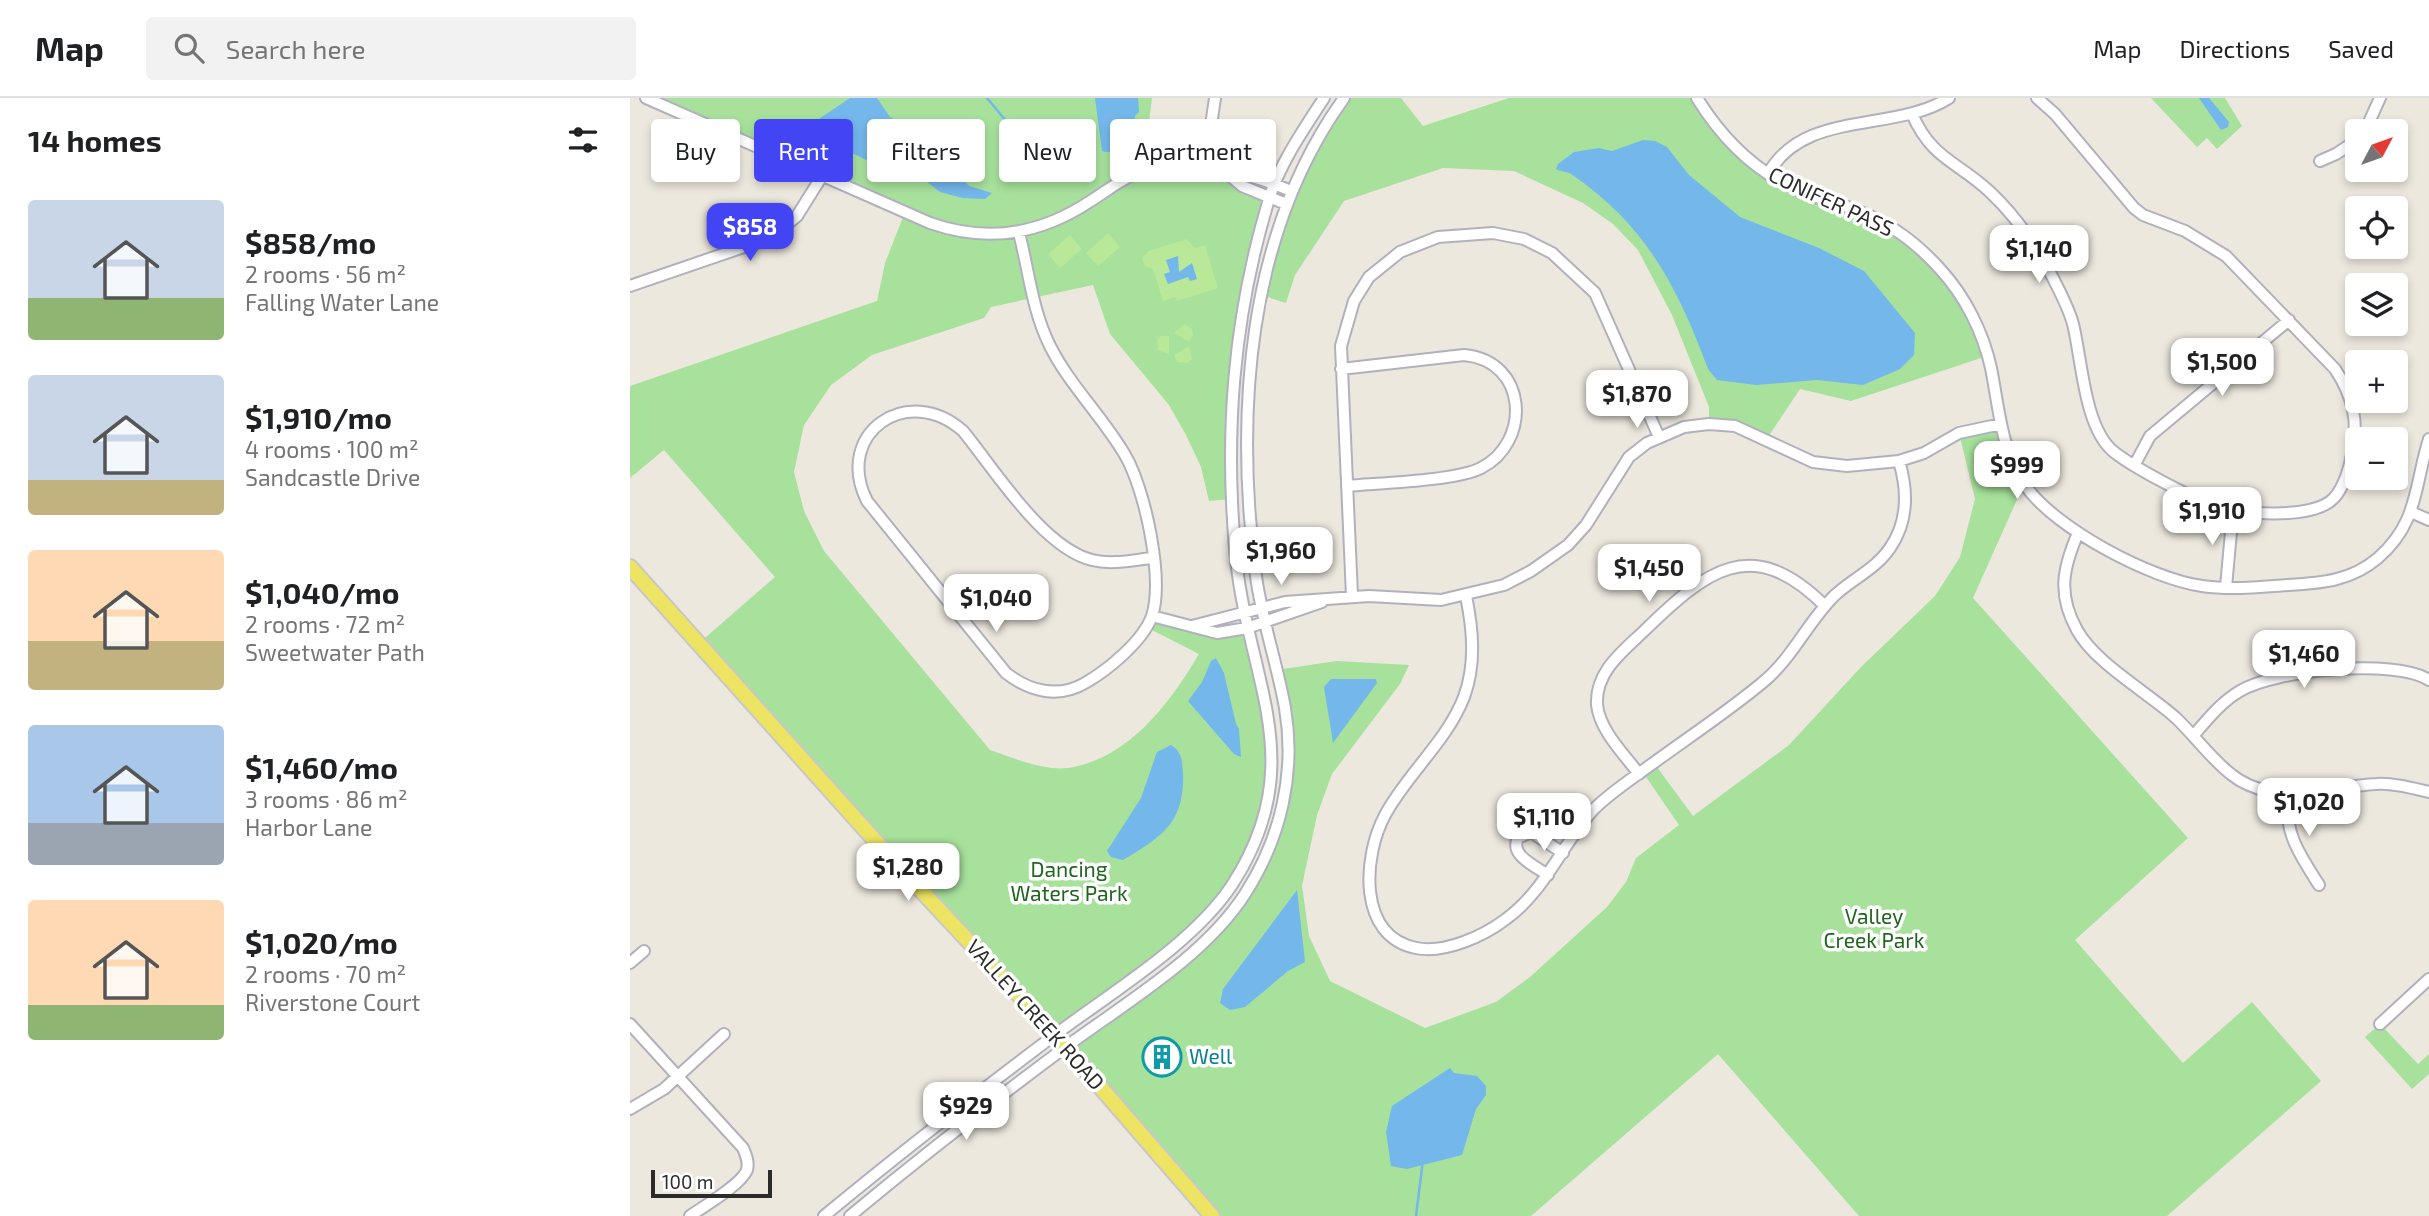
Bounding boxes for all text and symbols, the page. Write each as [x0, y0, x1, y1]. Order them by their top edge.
search box [146, 17, 636, 80]
text: Map [35, 28, 104, 68]
icon: search [170, 29, 208, 67]
text: Search here [226, 33, 365, 64]
text: Map [2093, 34, 2141, 63]
text: Directions [2179, 34, 2290, 63]
text: Saved [2328, 34, 2394, 63]
chip: Buy [651, 119, 740, 182]
chip: Rent [754, 119, 853, 182]
chip: Filters [867, 119, 985, 182]
chip: New [999, 119, 1096, 182]
chip: Apartment [1110, 119, 1276, 182]
north arrow [2345, 119, 2408, 182]
map controls [2345, 119, 2408, 490]
icon: filters [564, 121, 602, 159]
text: 14 homes [28, 122, 162, 158]
street label: CONIFER PASS [1765, 161, 1898, 241]
button: locate [2345, 196, 2408, 259]
pin: $858 [709, 204, 791, 263]
text: $858 [723, 212, 777, 240]
text: $858/mo [245, 224, 376, 260]
pin: $1,140 [1982, 226, 2096, 285]
icon: home [84, 228, 168, 312]
text: $1,140 [2006, 234, 2072, 262]
text: 2 rooms · 56 m² [245, 260, 406, 288]
button: layers [2345, 273, 2408, 336]
text: Falling Water Lane [245, 288, 439, 316]
pin: $1,500 [2165, 338, 2279, 398]
text: $1,500 [2187, 347, 2257, 375]
button: + [2345, 350, 2408, 413]
pin: $1,870 [1580, 370, 1694, 430]
text: $1,870 [1602, 379, 1672, 407]
text: $1,910/mo [245, 399, 392, 435]
icon: home [84, 403, 168, 487]
button: − [2345, 427, 2408, 490]
text: 4 rooms · 100 m² [245, 435, 419, 463]
pin: $999 [1976, 442, 2058, 501]
text: $999 [1990, 450, 2044, 478]
text: Sandcastle Drive [245, 463, 420, 491]
pin: $1,910 [2155, 488, 2269, 547]
text: $1,910 [2179, 496, 2245, 524]
pin: $1,960 [1224, 528, 1338, 587]
text: $1,960 [1246, 536, 1316, 564]
pin: $1,450 [1592, 545, 1706, 604]
text: $1,450 [1614, 553, 1684, 581]
text: $1,040/mo [245, 574, 399, 610]
pin: $1,040 [939, 574, 1053, 634]
icon: home [84, 578, 168, 662]
text: $1,040 [960, 583, 1032, 611]
text: 2 rooms · 72 m² [245, 610, 405, 638]
pin: $1,460 [2247, 630, 2361, 690]
text: Sweetwater Path [245, 638, 425, 666]
text: $1,460 [2268, 639, 2340, 667]
text: $1,460/mo [245, 749, 398, 785]
icon: home [84, 753, 168, 837]
pin: $1,020 [2252, 778, 2366, 838]
text: 3 rooms · 86 m² [245, 785, 407, 813]
text: $1,020 [2273, 787, 2345, 815]
pin: $1,110 [1487, 794, 1601, 853]
text: $1,110 [1513, 802, 1575, 830]
text: Harbor Lane [245, 813, 372, 841]
pin: $1,280 [851, 844, 965, 903]
text: $1,280 [872, 852, 944, 880]
park label: Dancing Waters Park [1010, 856, 1128, 905]
park label: Valley Creek Park [1824, 903, 1925, 952]
text: $1,020/mo [245, 924, 398, 960]
icon: home [84, 928, 168, 1012]
street label: VALLEY CREEK ROAD [962, 934, 1110, 1094]
text: 2 rooms · 70 m² [245, 960, 406, 988]
text: Riverstone Court [245, 988, 420, 1016]
building icon: Well [1141, 1036, 1183, 1078]
place label: Well [1189, 1043, 1233, 1068]
pin: $929 [925, 1082, 1007, 1142]
text: $929 [939, 1091, 993, 1119]
scale bar [651, 1167, 772, 1199]
text: 100 m [662, 1170, 713, 1193]

